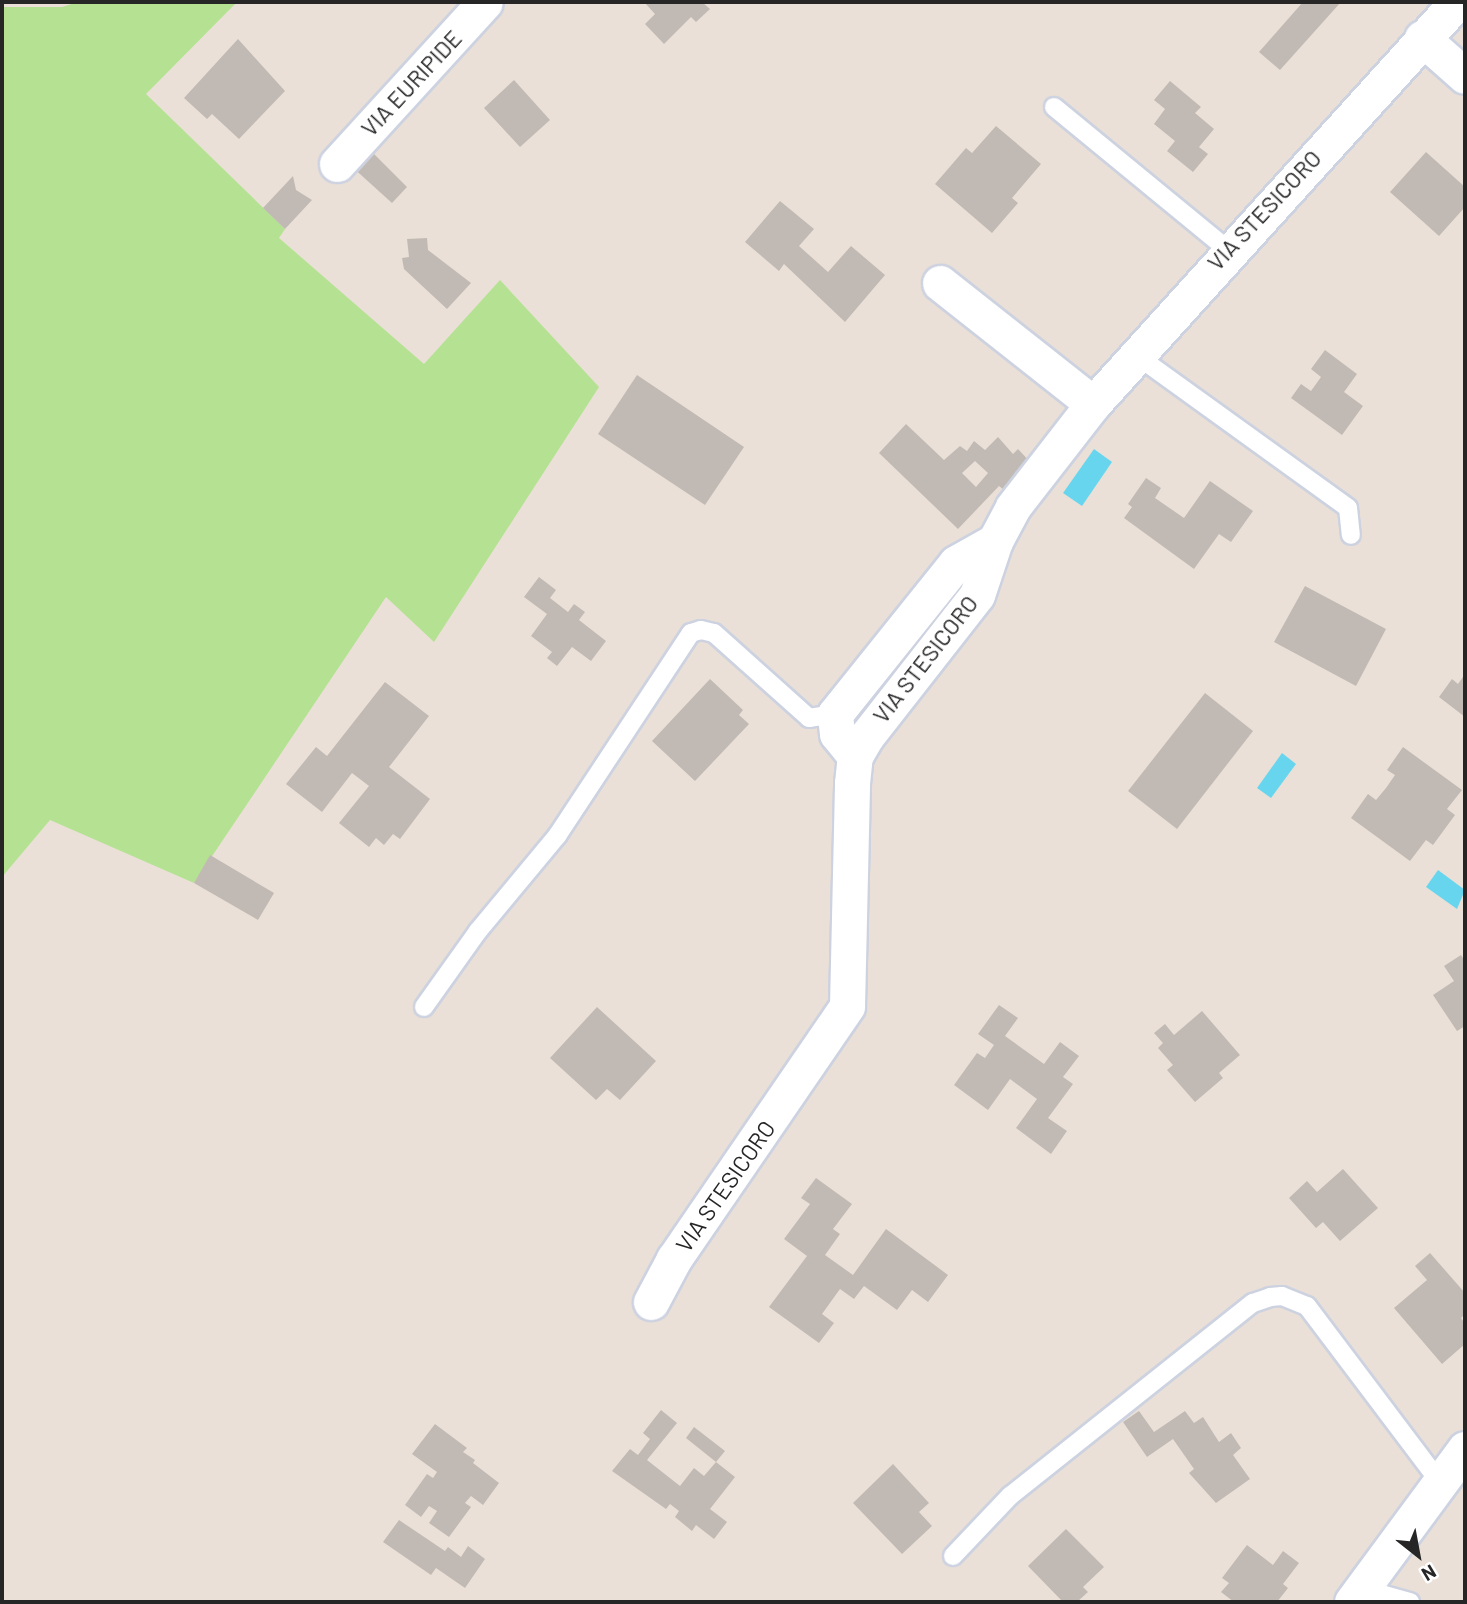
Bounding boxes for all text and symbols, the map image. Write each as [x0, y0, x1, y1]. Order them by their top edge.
street label: VIA EURIPIDE [355, 24, 467, 142]
street label: VIA STESICORO [1201, 144, 1327, 276]
street label: VIA STESICORO [867, 590, 983, 728]
street label: VIA STESICORO [670, 1115, 780, 1257]
north arrow [1383, 1520, 1453, 1590]
text: N [1418, 1560, 1440, 1587]

